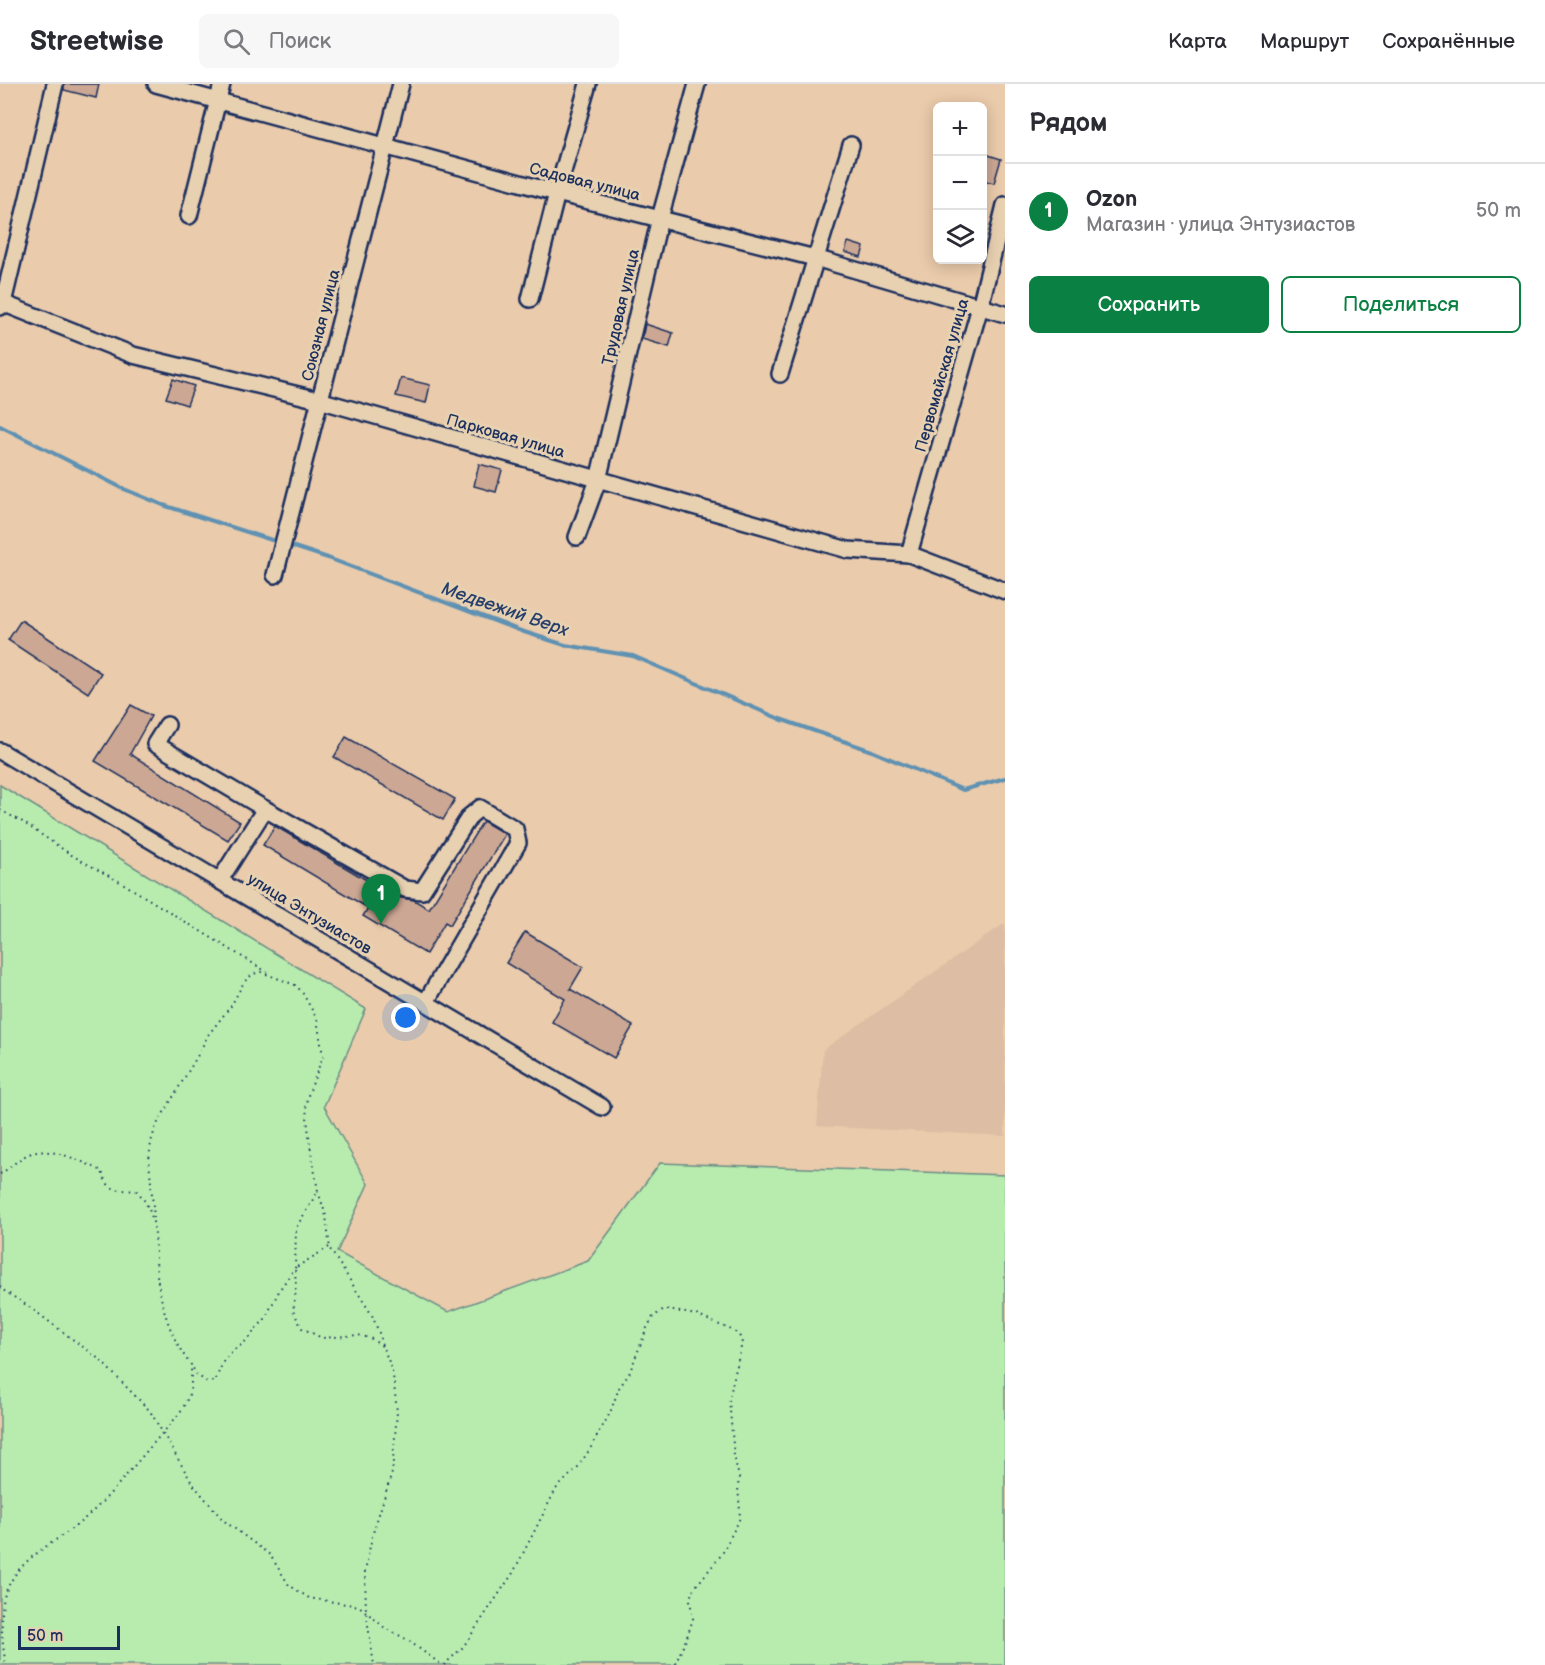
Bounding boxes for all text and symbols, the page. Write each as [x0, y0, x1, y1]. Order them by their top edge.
search box [199, 14, 619, 68]
text: Streetwise [30, 25, 163, 58]
icon: search [220, 25, 253, 58]
text: Поиск [268, 28, 331, 55]
text: Карта [1168, 29, 1227, 54]
text: Маршрут [1260, 29, 1349, 54]
text: Сохранённые [1382, 29, 1515, 54]
map controls [933, 102, 987, 264]
button: + [933, 102, 987, 156]
text: Рядом [1029, 108, 1107, 139]
button: − [933, 156, 987, 210]
street label: Садовая улица [527, 159, 643, 206]
text: Ozon [1086, 186, 1137, 213]
text: 1 [1044, 199, 1053, 223]
text: 50 m [1476, 199, 1521, 223]
button: layers [933, 210, 987, 264]
text: Магазин · улица Энтузиастов [1086, 213, 1355, 237]
street label: Трудовая улица [599, 247, 644, 367]
street label: Союзная улица [298, 267, 345, 383]
button: Сохранить [1029, 276, 1269, 333]
button: Поделиться [1281, 276, 1521, 333]
street label: Первомайская улица [911, 296, 974, 454]
street label: Парковая улица [444, 410, 568, 463]
water label: Медвежий Верх [439, 578, 572, 641]
street label: улица Энтузиастов [244, 870, 375, 959]
pin: 1 [362, 874, 400, 924]
your location [391, 1003, 420, 1032]
scale bar [18, 1623, 120, 1650]
text: 50 m [27, 1627, 63, 1646]

